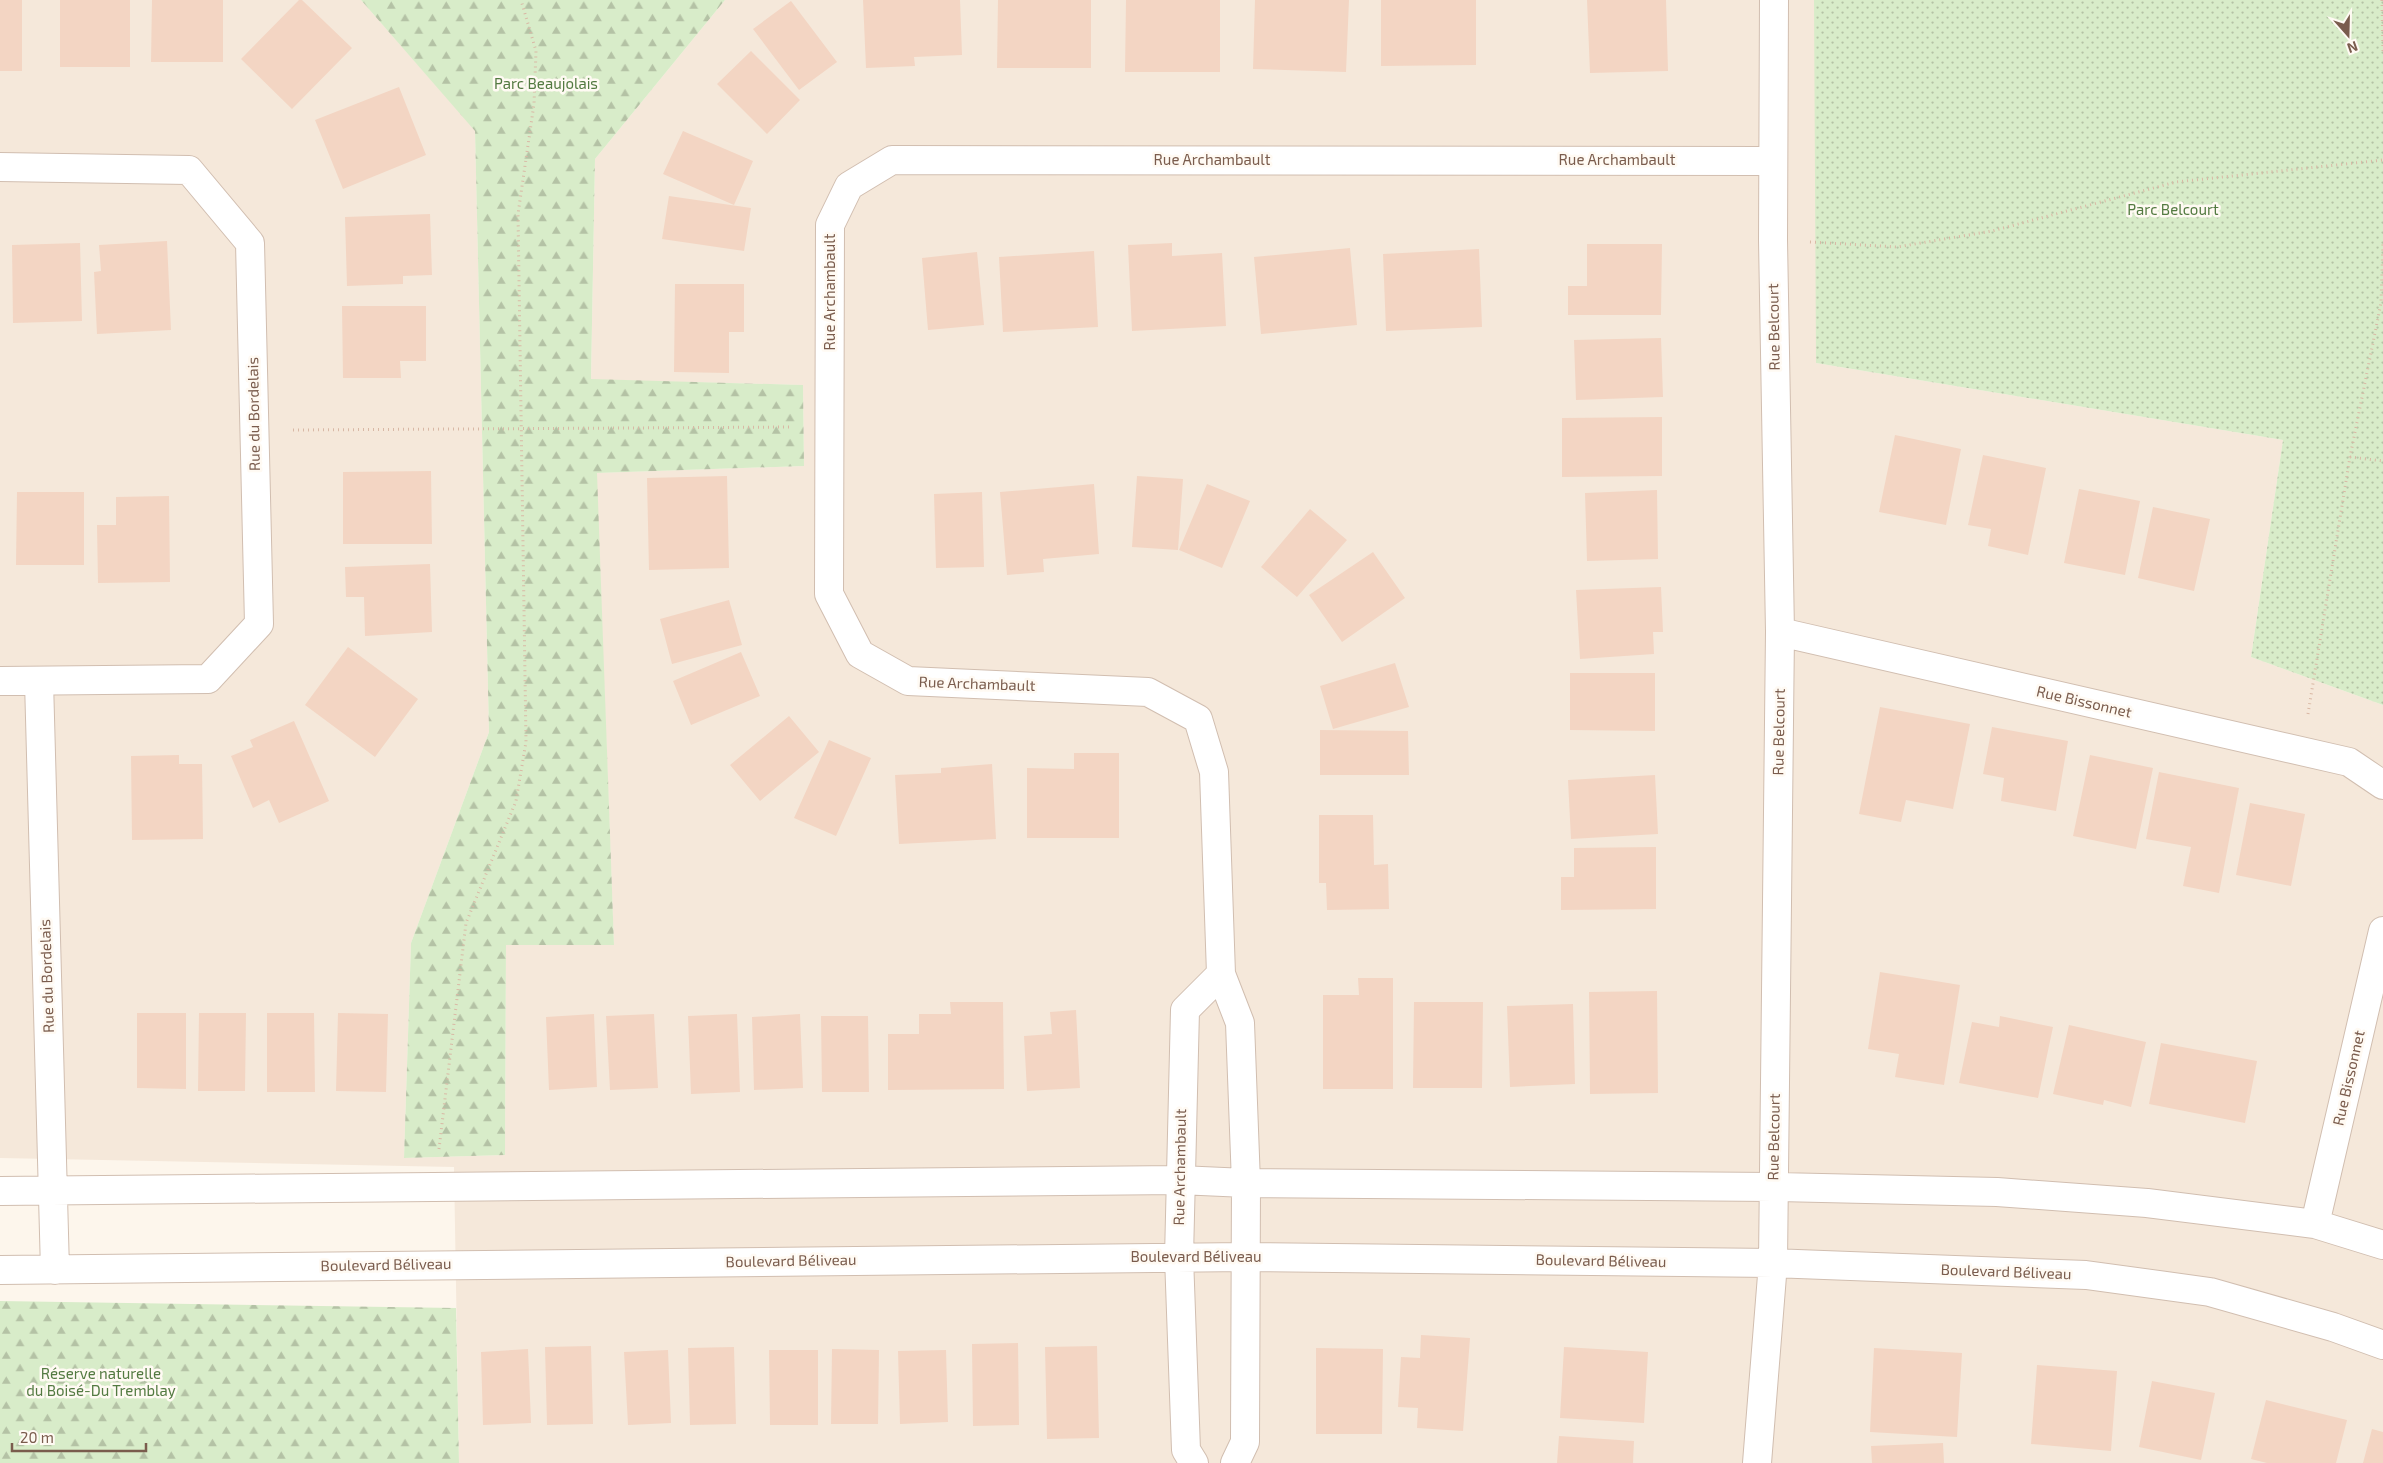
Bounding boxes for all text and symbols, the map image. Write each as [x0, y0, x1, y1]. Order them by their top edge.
north arrow [2323, 10, 2373, 60]
text: N [2345, 38, 2360, 57]
park label: Parc Beaujolais [494, 74, 598, 93]
street label: Rue Archambault [1154, 150, 1271, 168]
street label: Rue Archambault [1559, 150, 1676, 168]
park label: Parc Belcourt [2127, 200, 2219, 218]
street label: Rue Archambault [820, 233, 838, 350]
street label: Rue Belcourt [1763, 283, 1783, 371]
street label: Rue du Bordelais [243, 357, 263, 471]
street label: Rue Archambault [918, 672, 1036, 694]
street label: Rue Bissonnet [2035, 681, 2134, 721]
street label: Rue Belcourt [1768, 688, 1788, 776]
street label: Rue du Bordelais [35, 919, 57, 1033]
street label: Rue Bissonnet [2328, 1028, 2368, 1127]
street label: Rue Belcourt [1763, 1093, 1783, 1181]
street label: Rue Archambault [1169, 1108, 1189, 1226]
street label: Boulevard Béliveau [1131, 1247, 1261, 1265]
street label: Boulevard Béliveau [725, 1250, 857, 1270]
street label: Boulevard Béliveau [1535, 1250, 1667, 1270]
street label: Boulevard Béliveau [320, 1254, 452, 1274]
street label: Boulevard Béliveau [1940, 1260, 2072, 1282]
park label: Réserve naturelle du Boisé-Du Tremblay [26, 1364, 176, 1399]
scale bar [12, 1420, 146, 1452]
text: 20 m [20, 1428, 54, 1446]

